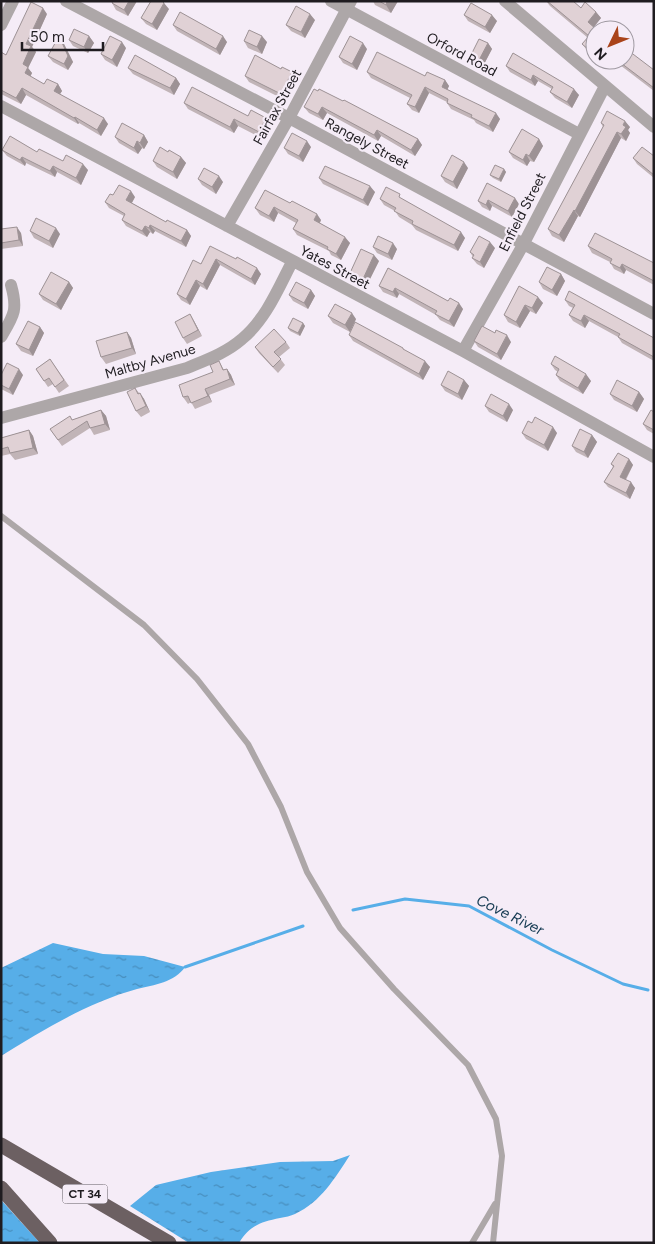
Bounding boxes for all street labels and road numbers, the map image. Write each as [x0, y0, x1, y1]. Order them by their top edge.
street label: Orford Road [424, 29, 500, 80]
street label: Fairfax Street [250, 66, 305, 148]
street label: Rangely Street [322, 114, 412, 173]
street label: Enfield Street [495, 170, 550, 254]
street label: Yates Street [297, 242, 373, 293]
street label: Maltby Avenue [103, 340, 198, 383]
road number: CT 34 [62, 1184, 108, 1204]

